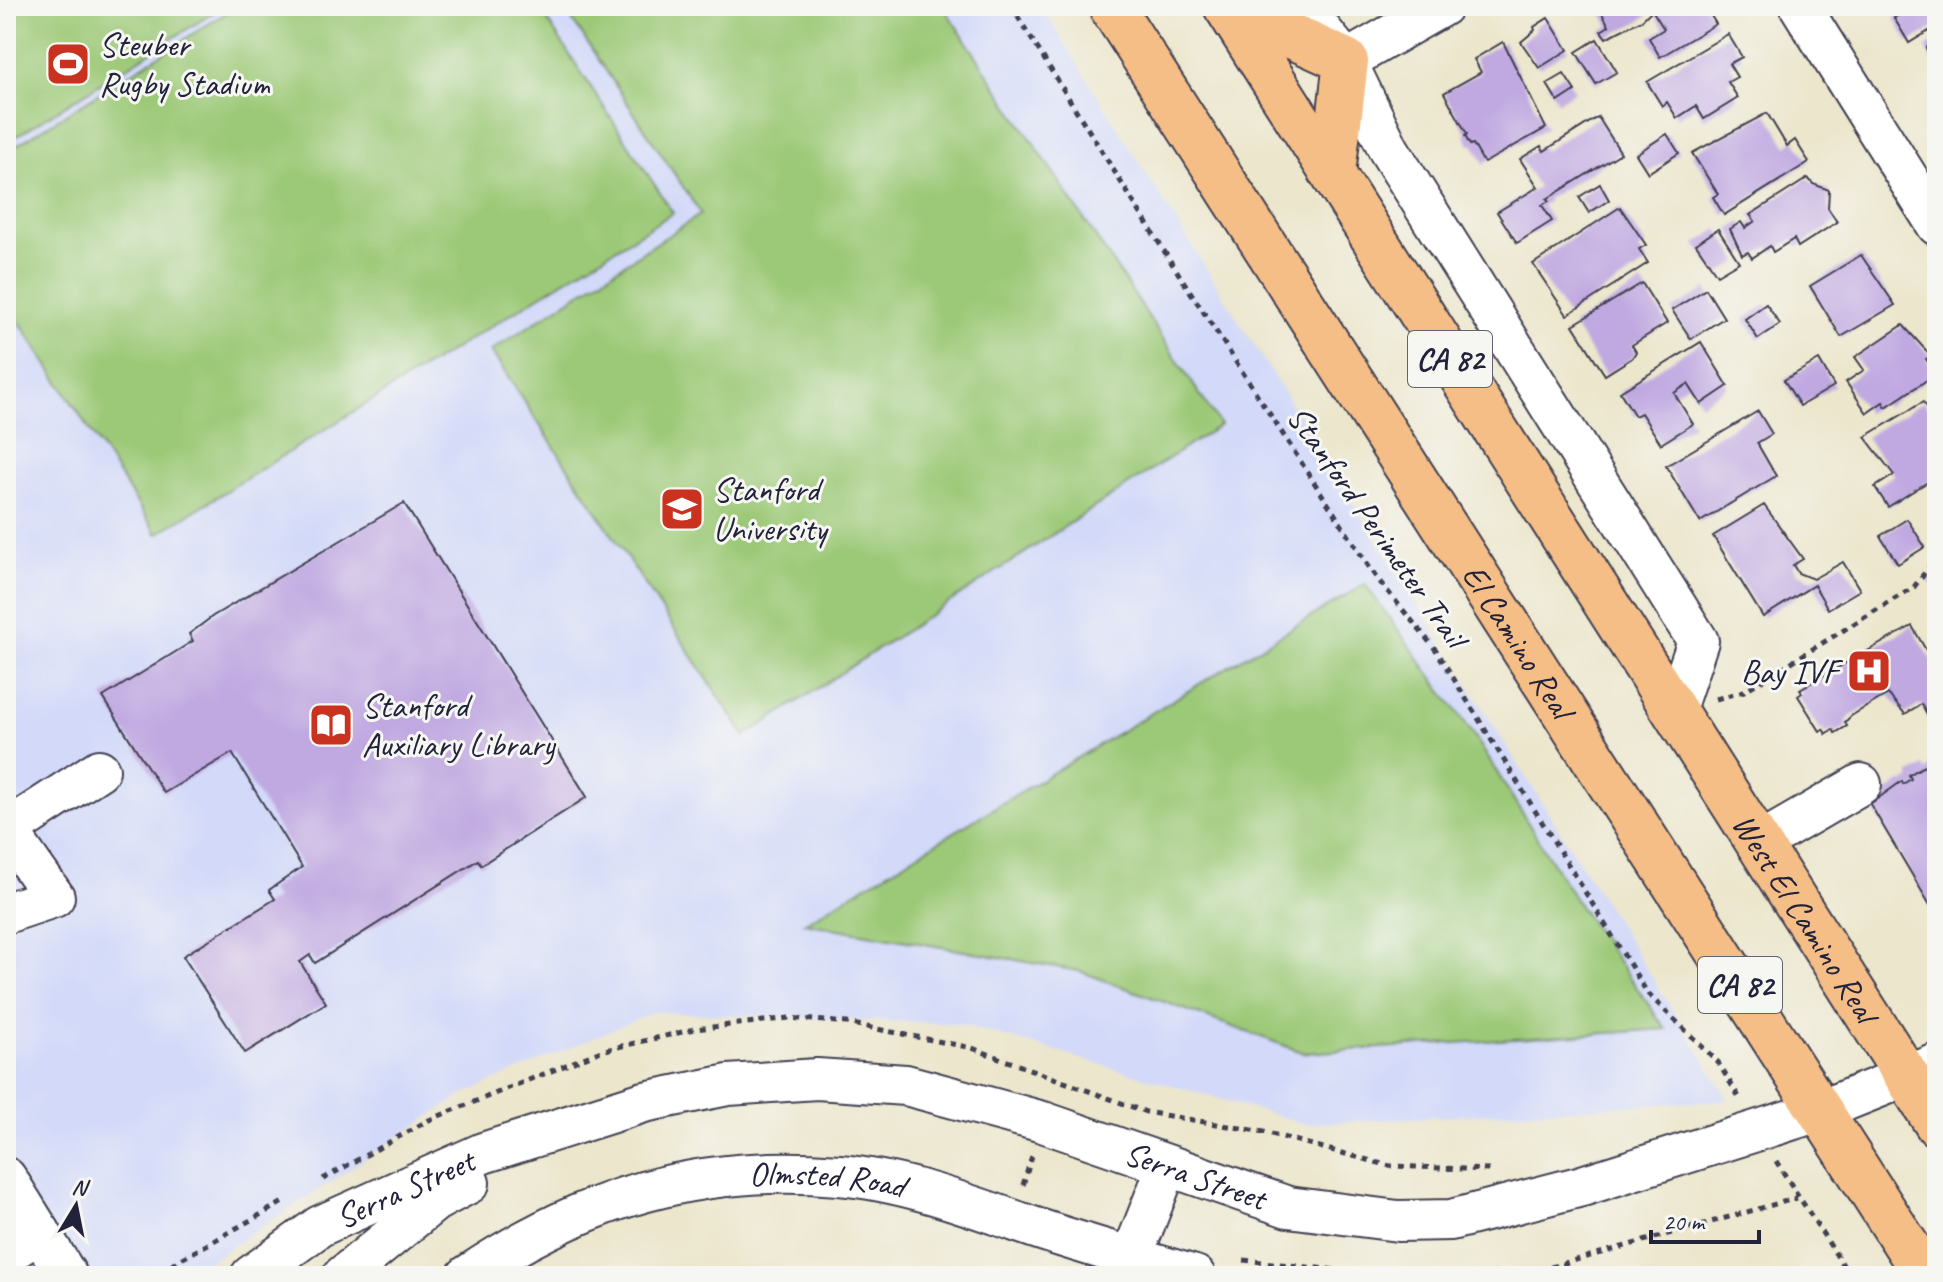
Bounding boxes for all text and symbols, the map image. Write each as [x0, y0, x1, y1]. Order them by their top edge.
place label: Steuber Rugby Stadium [99, 23, 270, 105]
sports icon: Steuber Rugby Stadium [44, 40, 92, 88]
road number: CA 82 [1408, 331, 1492, 387]
street label: Stanford Perimeter Trail [1278, 397, 1480, 660]
place label: Stanford University [713, 468, 830, 550]
school or university icon: Stanford University [658, 485, 706, 533]
street label: El Camino Real [1453, 556, 1587, 731]
hospital icon: Bay IVF [1845, 647, 1893, 695]
place label: Bay IVF [1741, 650, 1843, 693]
place label: Stanford Auxiliary Library [362, 684, 557, 766]
library icon: Stanford Auxiliary Library [307, 701, 355, 749]
street label: West El Camino Real [1723, 805, 1891, 1035]
road number: CA 82 [1698, 957, 1782, 1013]
street label: Serra Street [1119, 1131, 1275, 1220]
street label: Serra Street [329, 1137, 484, 1238]
street label: Olmsted Road [748, 1151, 914, 1208]
north arrow [36, 1166, 116, 1246]
text: N [70, 1172, 92, 1203]
scale bar [1651, 1194, 1759, 1244]
text: 20 m [1663, 1207, 1706, 1237]

